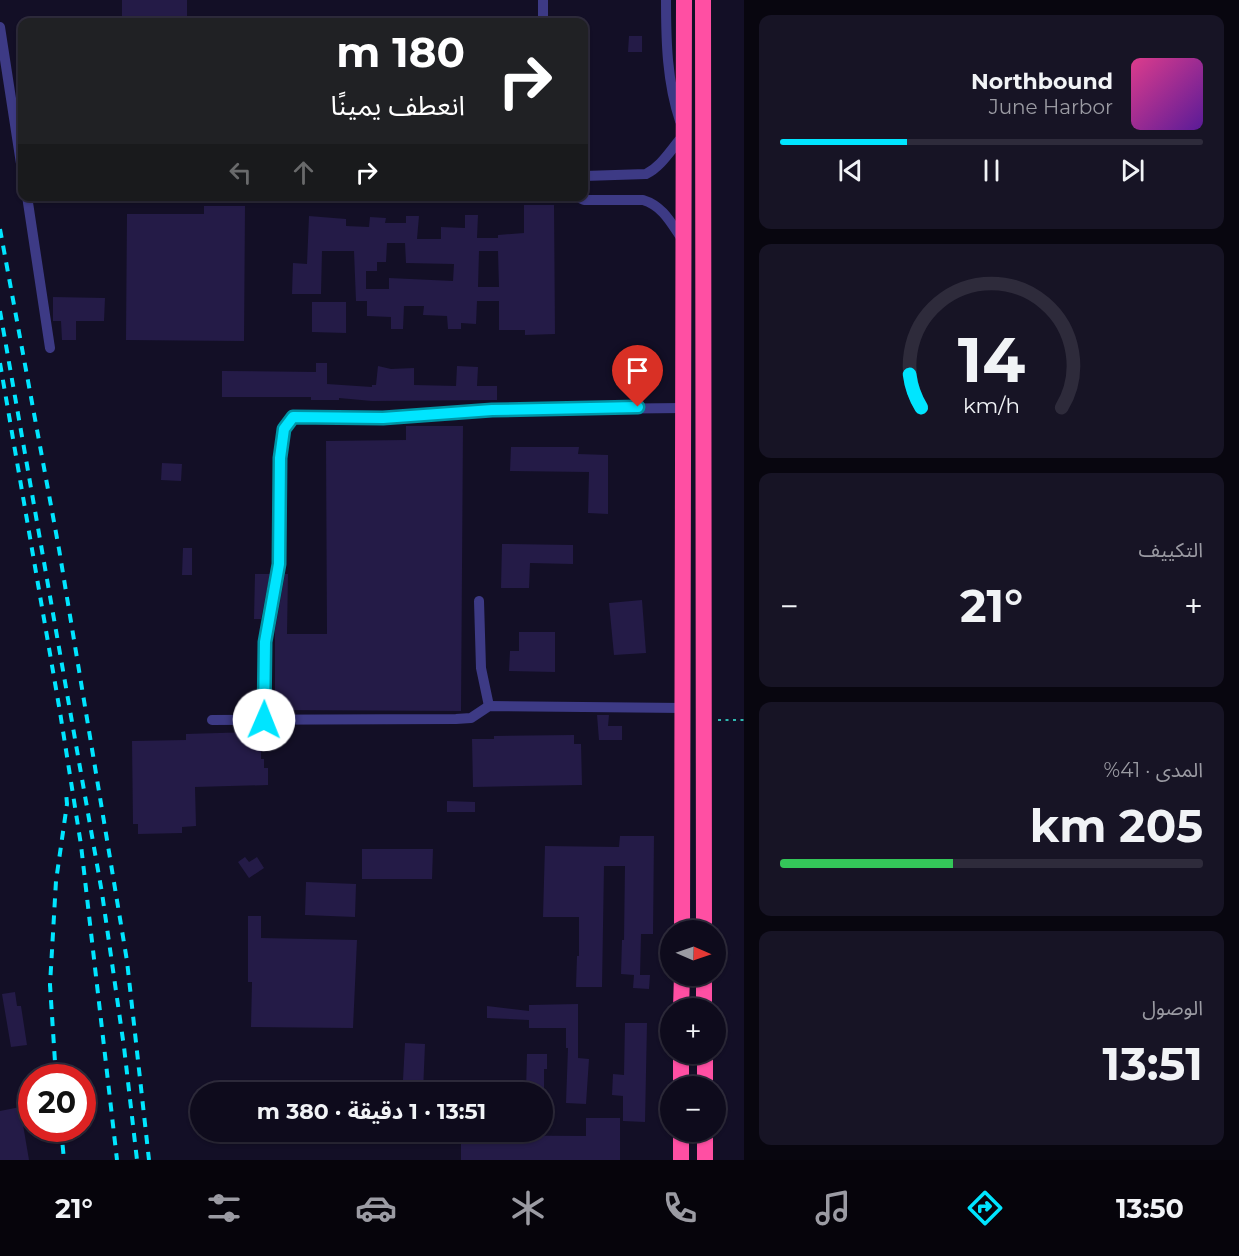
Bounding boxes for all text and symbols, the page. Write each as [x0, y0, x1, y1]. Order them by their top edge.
text: 180 m [336, 26, 465, 78]
icon: right [486, 42, 564, 120]
text: Northbound [971, 68, 1113, 95]
text: انعطف يمينًا [330, 89, 465, 122]
text: June Harbor [989, 95, 1113, 119]
icon: previous [834, 154, 867, 187]
icon: pause [975, 154, 1008, 187]
icon: next [1116, 154, 1149, 187]
icon: left [224, 156, 257, 189]
icon: ahead [287, 156, 320, 189]
icon: right [350, 156, 383, 189]
text: 14 [958, 322, 1025, 398]
pin [612, 345, 663, 407]
icon: arrive [621, 354, 654, 387]
text: km/h [963, 392, 1020, 418]
text: التكييف [1139, 538, 1203, 562]
text: 21° [960, 578, 1023, 633]
text: − [780, 586, 799, 626]
text: + [1184, 586, 1203, 626]
position arrow [232, 688, 296, 752]
text: المدى · 41% [1104, 758, 1203, 782]
text: 205 km [1030, 798, 1203, 853]
north arrow [660, 920, 726, 986]
map controls [660, 920, 726, 1142]
text: الوصول [1142, 996, 1203, 1020]
button: + [660, 998, 726, 1064]
text: 13:51 [1103, 1036, 1203, 1091]
speed limit sign: 20 [18, 1064, 96, 1142]
button: − [660, 1076, 726, 1142]
text: 13:51 · 1 دقيقة · 380 m [257, 1098, 486, 1125]
icon: filters [203, 1187, 245, 1229]
icon: car [355, 1187, 397, 1229]
icon: climate [507, 1187, 549, 1229]
icon: phone [659, 1187, 701, 1229]
icon: music [812, 1187, 854, 1229]
icon: directions [964, 1187, 1006, 1229]
text: 21° [55, 1192, 93, 1225]
text: 13:50 [1116, 1192, 1184, 1225]

